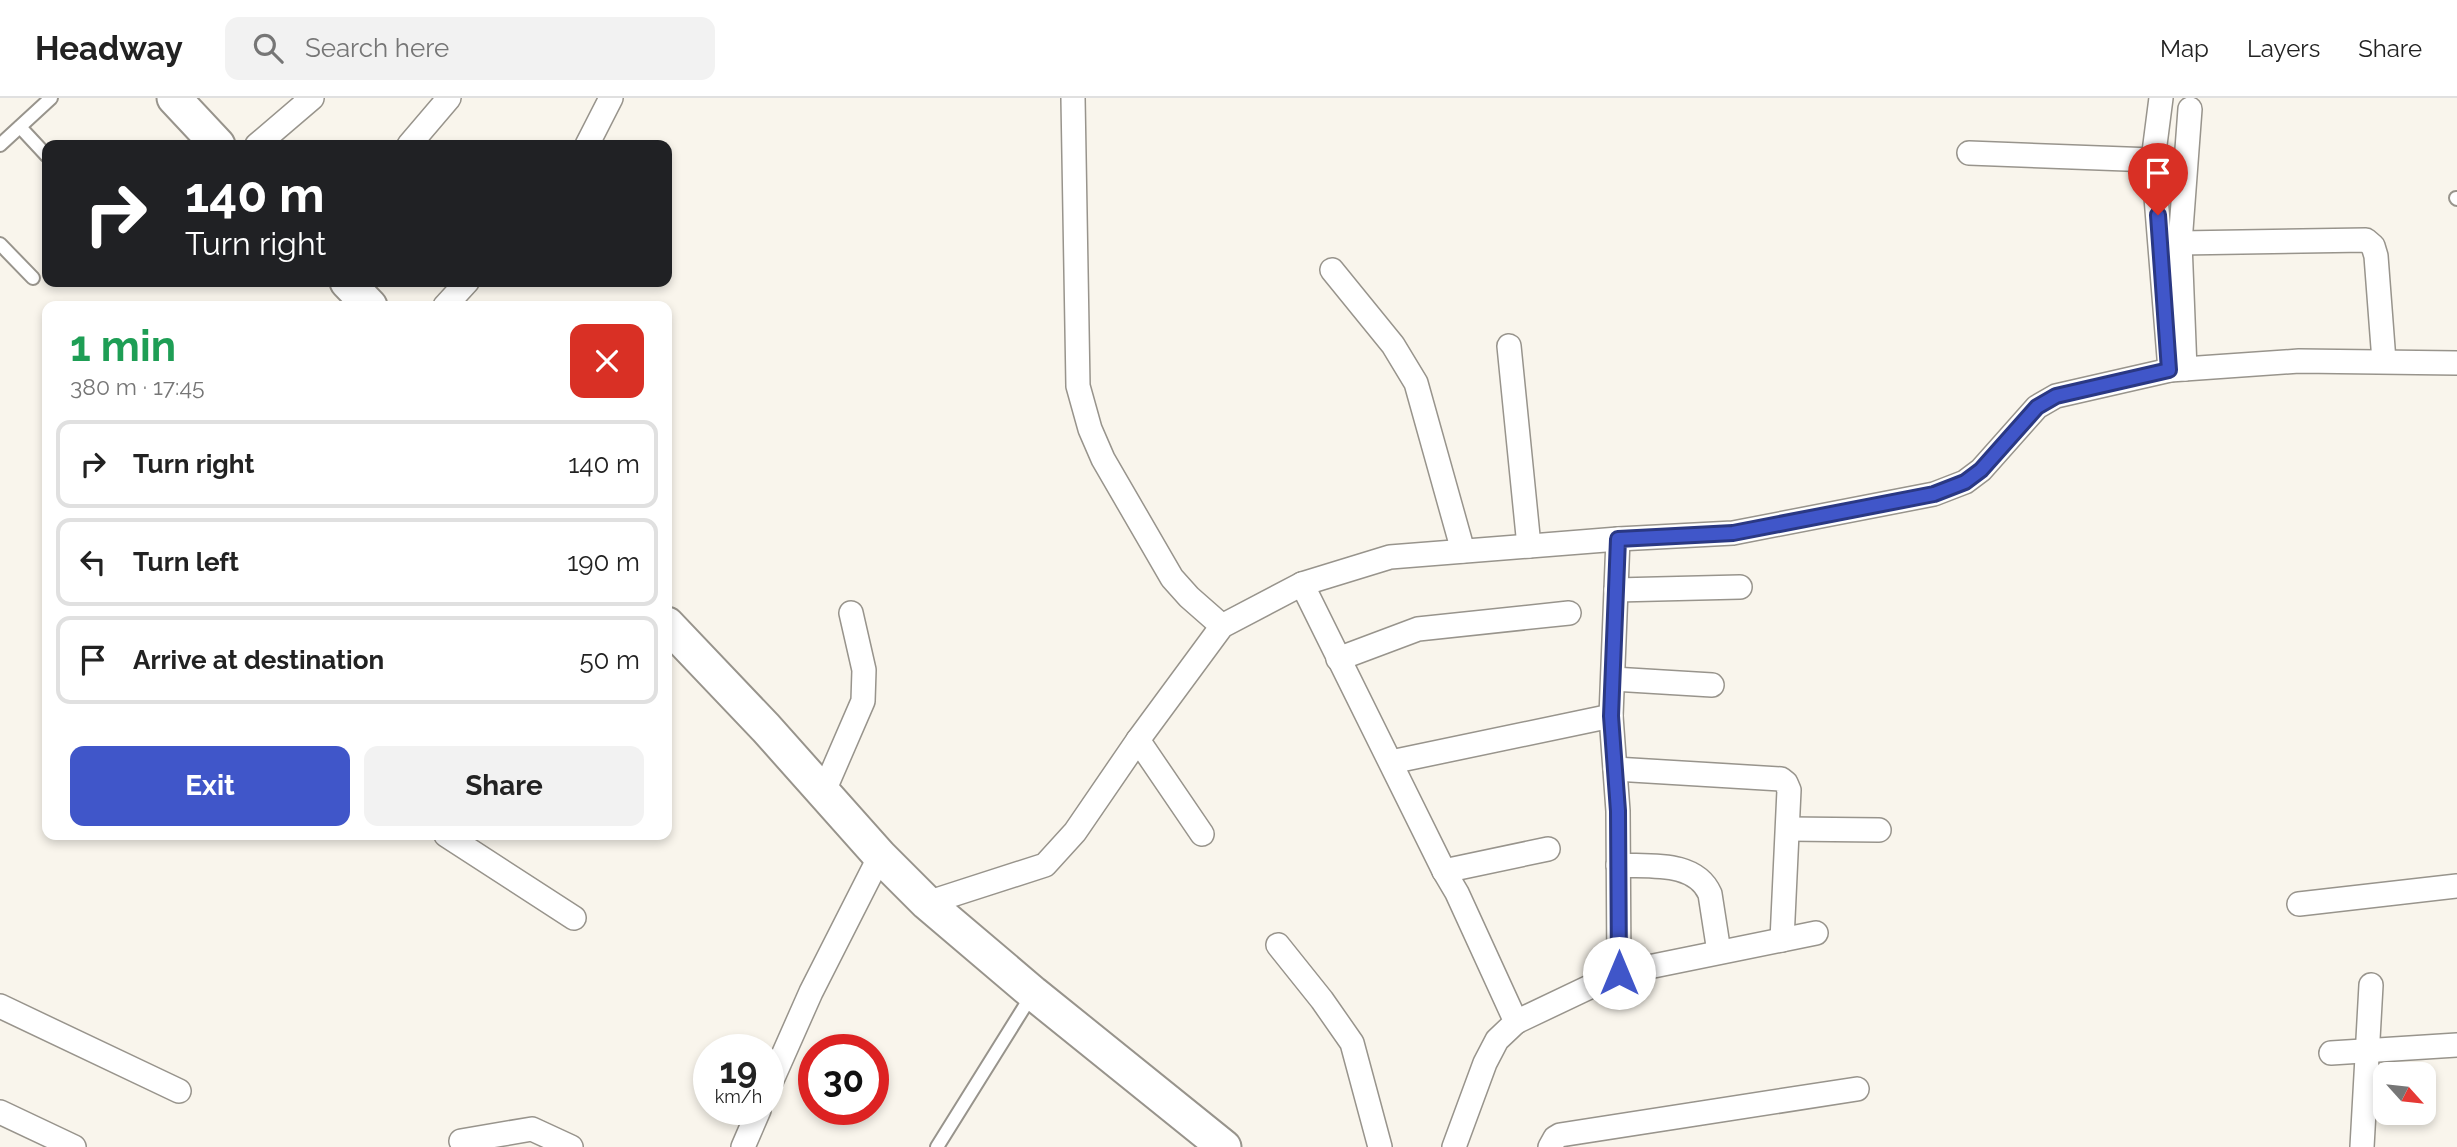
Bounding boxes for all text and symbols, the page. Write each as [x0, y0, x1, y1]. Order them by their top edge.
search box [225, 17, 715, 80]
text: Headway [35, 29, 183, 68]
icon: search [249, 29, 287, 67]
text: Search here [305, 33, 449, 63]
text: Map [2160, 34, 2209, 63]
text: Layers [2247, 34, 2320, 63]
text: Share [2358, 34, 2422, 63]
pin [2128, 143, 2188, 215]
icon: arrive [2139, 154, 2177, 192]
text: 140 m [185, 166, 325, 223]
icon: right [70, 168, 161, 259]
text: Turn right [185, 225, 326, 262]
text: 1 min [70, 322, 176, 371]
button: close [570, 324, 644, 398]
text: 380 m · 17:45 [70, 373, 205, 400]
icon: right [74, 445, 112, 483]
text: Turn right [133, 449, 254, 479]
text: 140 m [568, 449, 640, 479]
icon: left [74, 543, 112, 581]
text: Turn left [133, 547, 239, 577]
text: 190 m [567, 547, 640, 577]
icon: arrive [74, 641, 112, 679]
text: Arrive at destination [133, 645, 384, 675]
text: 50 m [579, 645, 640, 675]
button: Exit [70, 746, 350, 826]
button: Share [364, 746, 644, 826]
position arrow [1582, 936, 1656, 1010]
speed limit sign: 30 [798, 1034, 889, 1125]
text: 19 [720, 1050, 757, 1091]
north arrow [2373, 1062, 2436, 1125]
map controls [2373, 1062, 2436, 1125]
text: km/h [715, 1086, 762, 1107]

